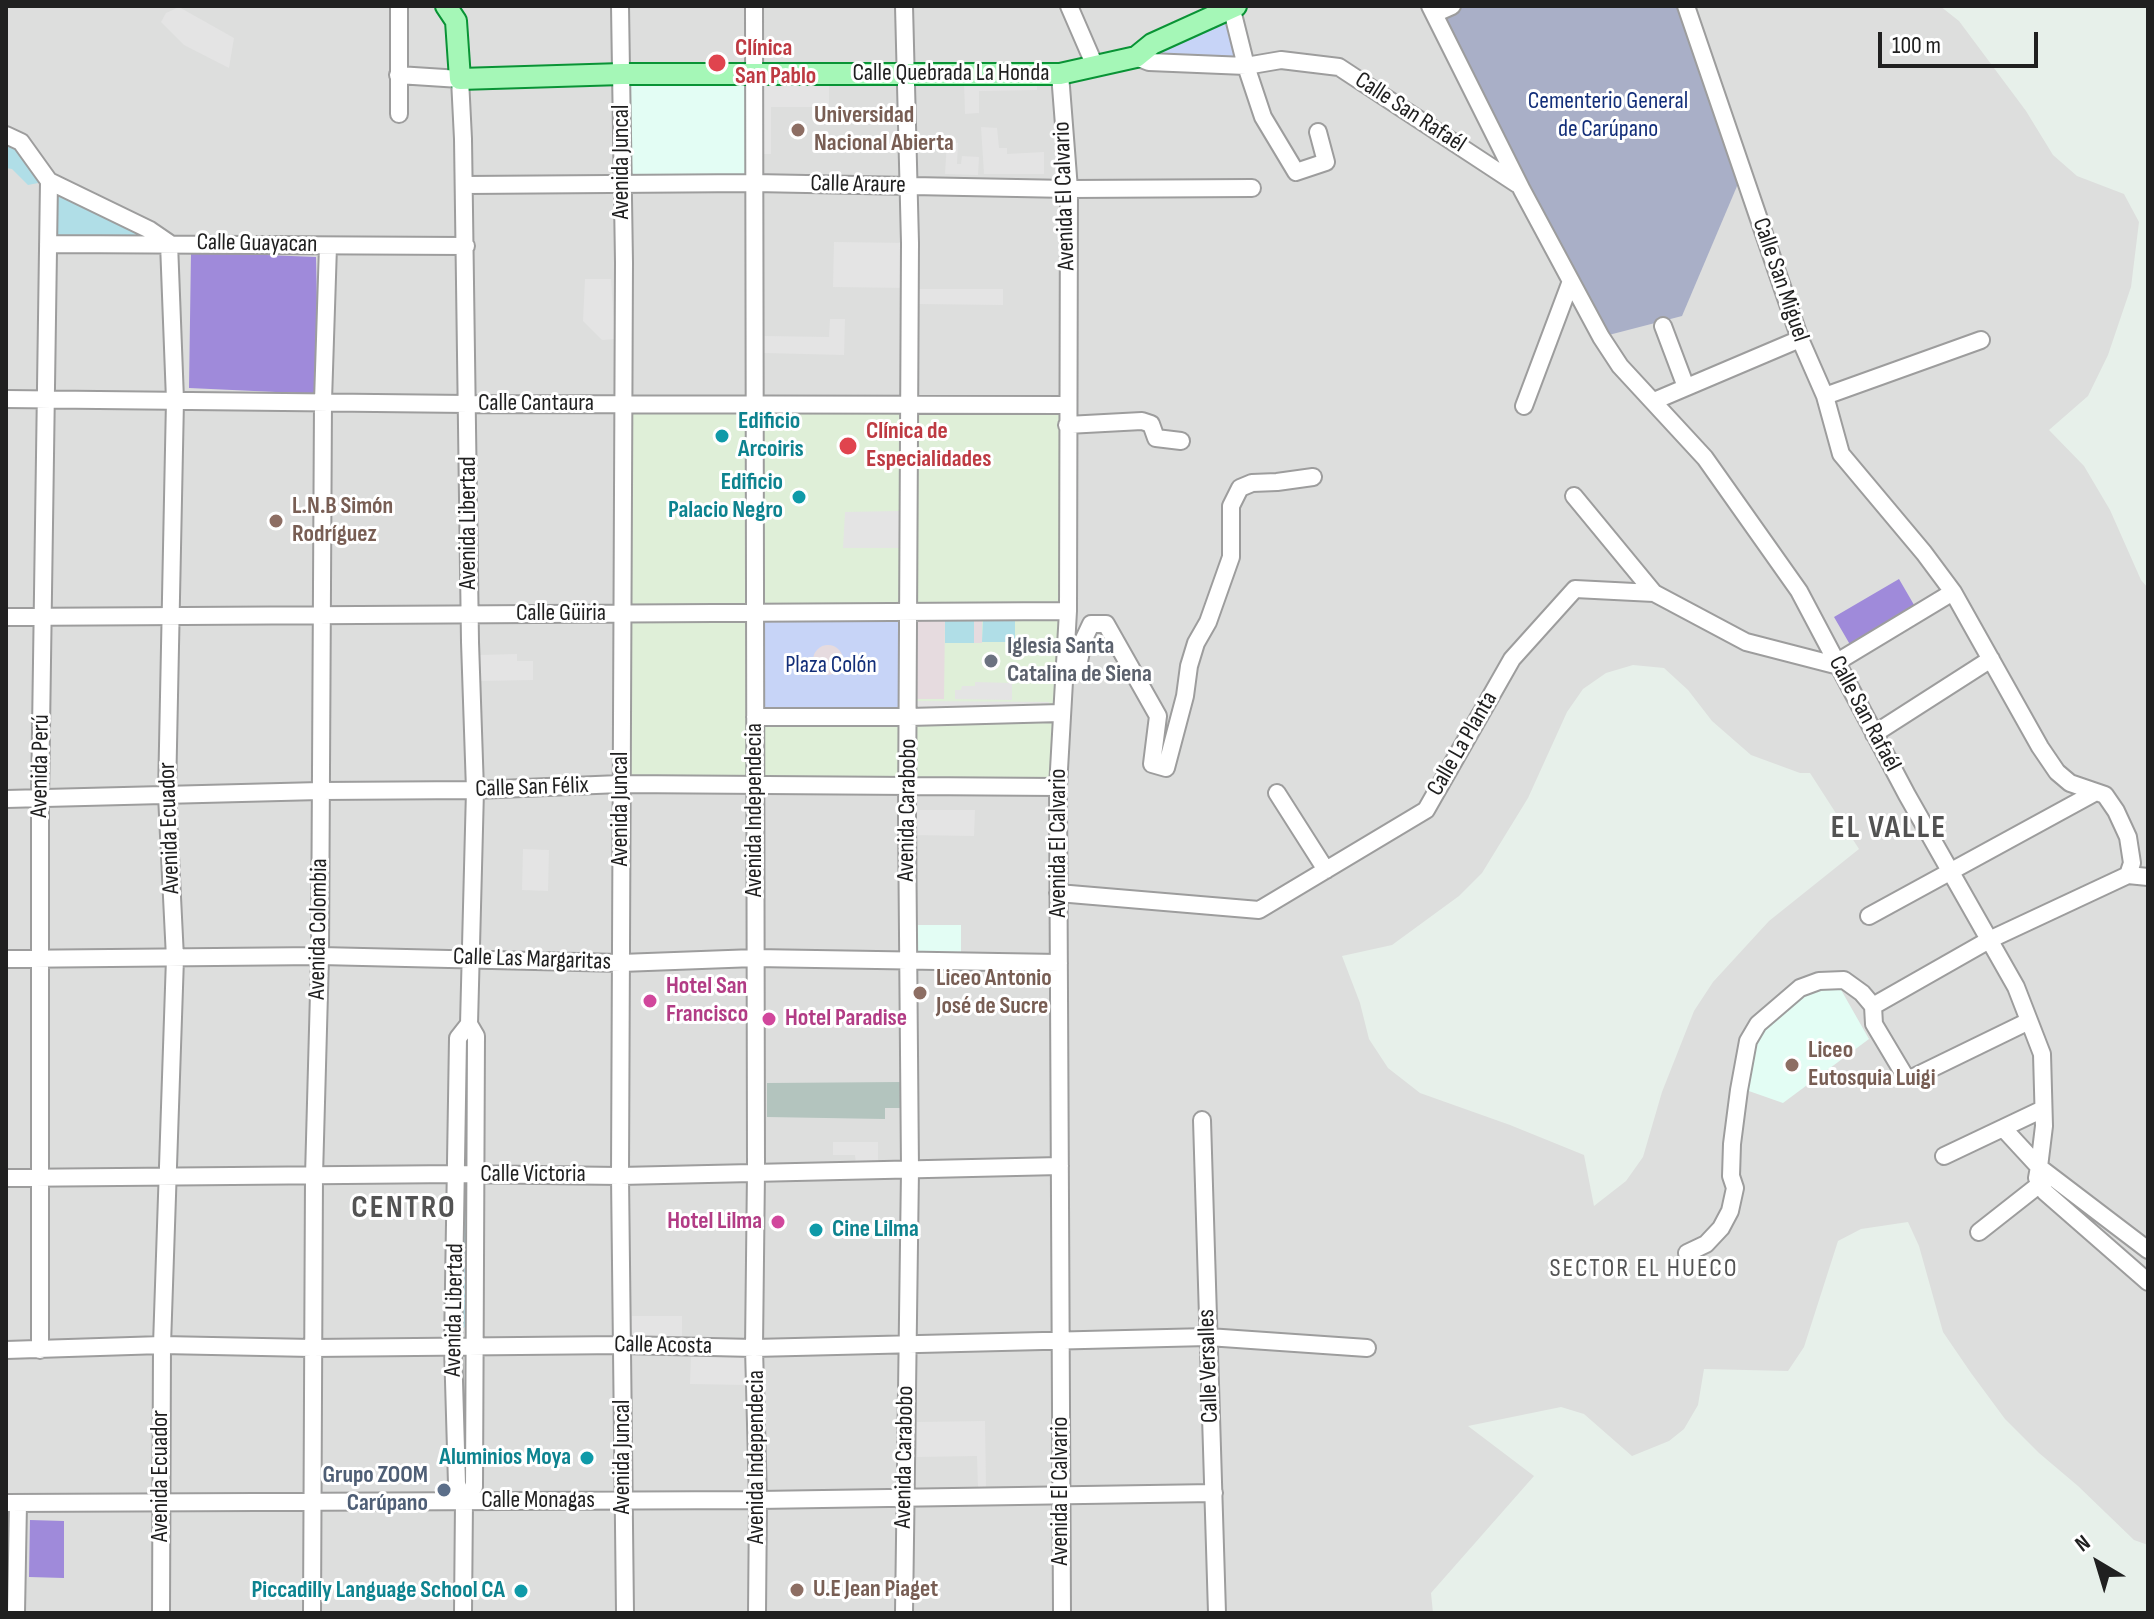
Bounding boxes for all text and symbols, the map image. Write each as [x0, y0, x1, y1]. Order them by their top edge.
scale bar [1882, 16, 2042, 66]
text: 100 m [1892, 31, 1941, 60]
place label: Clínica San Pablo [735, 35, 816, 91]
marker: Clínica San Pablo [706, 52, 728, 74]
street label: Calle Quebrada La Honda [853, 60, 1049, 88]
street label: Calle San Rafaél [1349, 66, 1471, 160]
park label: Cementerio General de Carúpano [1528, 88, 1688, 144]
place label: Universidad Nacional Abierta [814, 102, 954, 158]
street label: Avenida Juncal [608, 105, 636, 219]
marker: Universidad Nacional Abierta [789, 121, 807, 139]
street label: Avenida El Calvario [1048, 121, 1082, 271]
street label: Calle Araure [810, 170, 906, 200]
street label: Calle San Miguel [1745, 214, 1815, 346]
street label: Calle Guayacan [196, 229, 318, 259]
street label: Calle Cantaura [478, 390, 594, 418]
place label: Edificio Arcoiris [738, 408, 804, 464]
place label: Clínica de Especialidades [866, 418, 991, 474]
marker: Edificio Arcoiris [713, 427, 731, 445]
marker: Clínica de Especialidades [837, 435, 859, 457]
street label: Avenida Libertad [455, 456, 483, 590]
place label: Edificio Palacio Negro [668, 469, 783, 525]
marker: Edificio Palacio Negro [790, 488, 808, 506]
place label: L.N.B Simón Rodríguez [292, 493, 393, 549]
marker: L.N.B Simón Rodríguez [267, 512, 285, 530]
street label: Calle Güiria [516, 600, 606, 628]
place label: Iglesia Santa Catalina de Siena [1007, 633, 1152, 689]
street label: Calle San Rafaél [1822, 651, 1906, 777]
park label: Plaza Colón [785, 652, 877, 680]
marker: Iglesia Santa Catalina de Siena [982, 652, 1000, 670]
street label: Calle La Planta [1422, 687, 1504, 801]
street label: Avenida Perú [26, 714, 56, 818]
street label: Avenida Independecia [741, 723, 769, 897]
street label: Avenida Carabobo [892, 738, 924, 882]
street label: Avenida Juncal [607, 752, 635, 866]
street label: Avenida Ecuador [153, 762, 187, 894]
street label: Avenida El Calvario [1045, 768, 1073, 918]
street label: Calle San Félix [475, 772, 589, 804]
district label: EL VALLE [1831, 810, 1947, 848]
street label: Avenida Colombia [303, 858, 335, 1000]
street label: Calle Las Margaritas [453, 943, 611, 977]
place label: Liceo Antonio José de Sucre [936, 965, 1052, 1021]
place label: Hotel San Francisco [666, 973, 748, 1029]
marker: Liceo Antonio José de Sucre [911, 984, 929, 1002]
marker: Hotel San Francisco [641, 992, 659, 1010]
place label: Hotel Paradise [785, 1005, 907, 1033]
marker: Hotel Paradise [760, 1010, 778, 1028]
place label: Liceo Eutosquia Luigi [1808, 1037, 1936, 1093]
marker: Liceo Eutosquia Luigi [1783, 1056, 1801, 1074]
street label: Calle Victoria [480, 1161, 586, 1189]
district label: CENTRO [351, 1190, 457, 1228]
place label: Hotel Lilma [667, 1208, 762, 1236]
marker: Hotel Lilma [769, 1213, 787, 1231]
place label: Cine Lilma [832, 1216, 919, 1244]
marker: Cine Lilma [807, 1221, 825, 1239]
street label: Avenida Libertad [439, 1243, 471, 1377]
district label: SECTOR EL HUECO [1549, 1253, 1739, 1285]
street label: Calle Versalles [1193, 1309, 1225, 1423]
street label: Calle Acosta [614, 1331, 712, 1361]
street label: Avenida Independecia [743, 1370, 771, 1544]
street label: Avenida Carabobo [889, 1385, 921, 1529]
street label: Avenida Juncal [609, 1400, 637, 1514]
street label: Avenida Ecuador [147, 1410, 175, 1542]
street label: Avenida El Calvario [1047, 1416, 1075, 1566]
place label: Aluminios Moya [439, 1444, 571, 1472]
marker: Aluminios Moya [578, 1449, 596, 1467]
place label: Grupo ZOOM Carúpano [322, 1462, 428, 1518]
marker: Grupo ZOOM Carúpano [435, 1481, 453, 1499]
street label: Calle Monagas [481, 1487, 595, 1515]
north arrow [2058, 1523, 2138, 1603]
text: N [2070, 1529, 2096, 1558]
place label: U.E Jean Piaget [813, 1576, 938, 1604]
place label: Piccadilly Language School CA [251, 1577, 505, 1605]
marker: U.E Jean Piaget [788, 1581, 806, 1599]
marker: Piccadilly Language School CA [512, 1582, 530, 1600]

